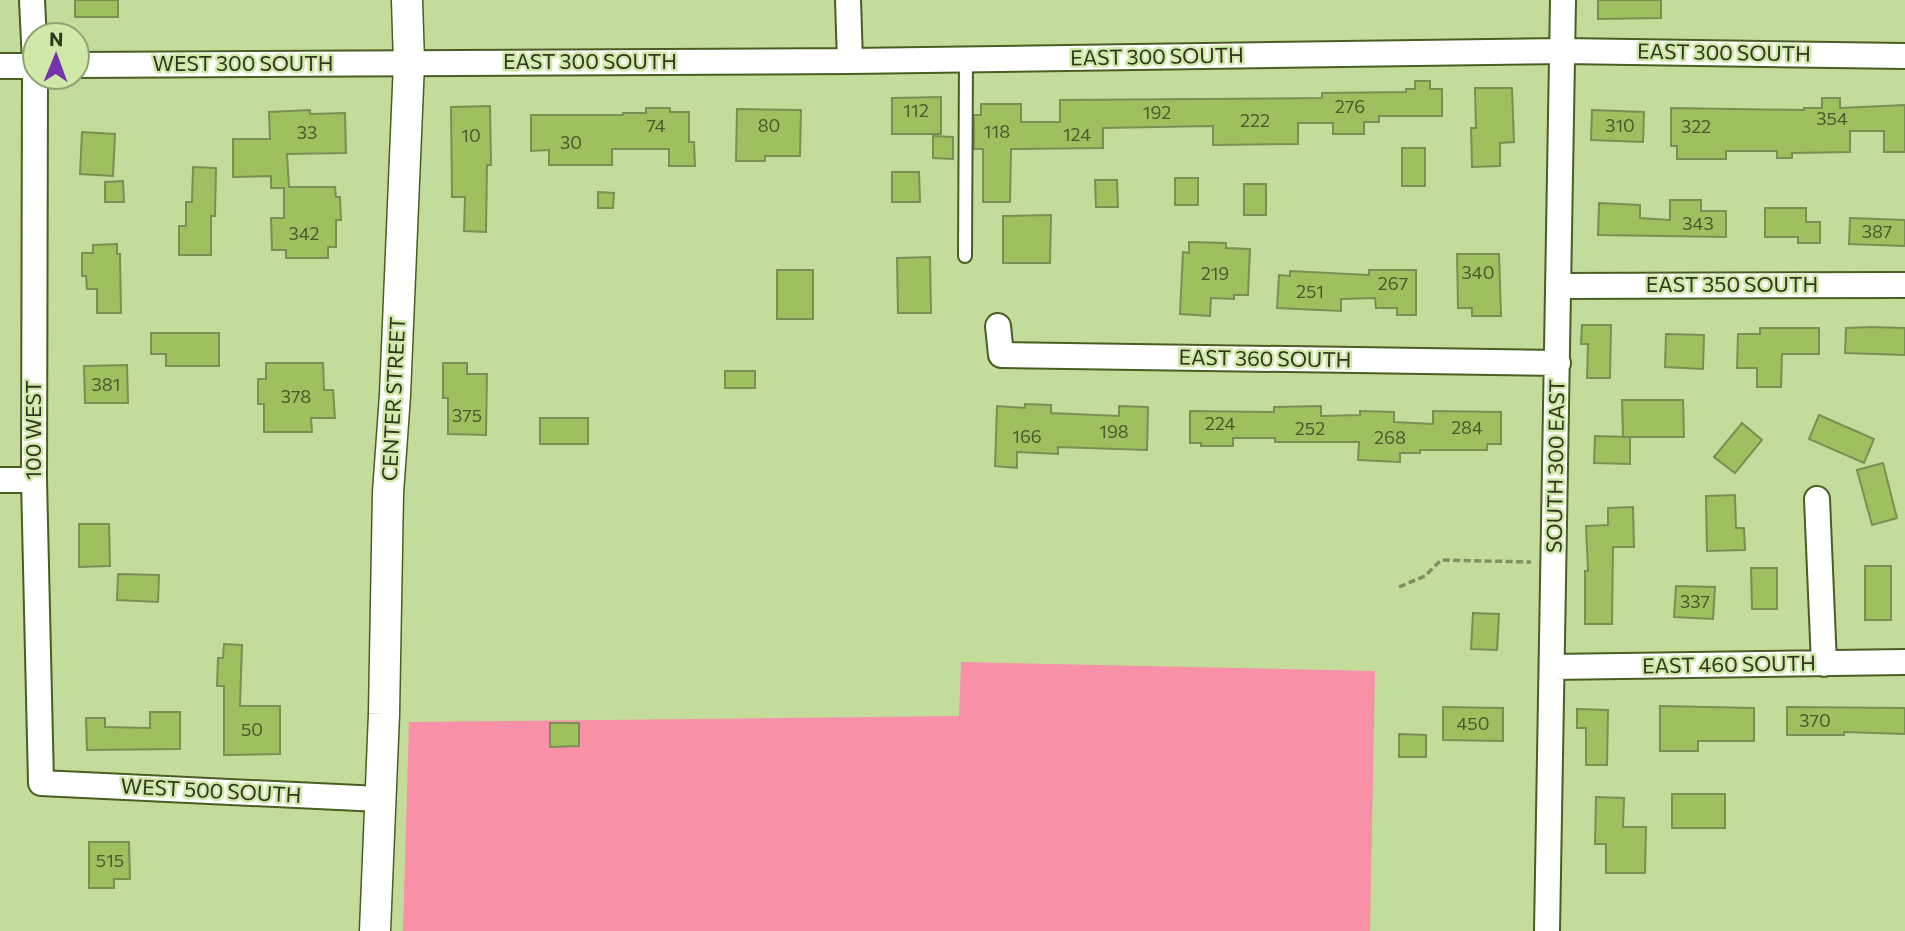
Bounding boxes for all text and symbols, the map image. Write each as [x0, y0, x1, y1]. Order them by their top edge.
north arrow [21, 21, 91, 91]
text: N [49, 27, 64, 50]
street label: EAST 300 SOUTH [1637, 37, 1811, 66]
street label: EAST 300 SOUTH [1070, 41, 1244, 70]
street label: EAST 300 SOUTH [503, 48, 677, 73]
street label: WEST 300 SOUTH [153, 50, 333, 75]
house number: 276 [1335, 95, 1365, 117]
house number: 112 [903, 99, 929, 121]
house number: 192 [1143, 101, 1171, 123]
house number: 354 [1816, 107, 1848, 129]
house number: 222 [1240, 109, 1270, 131]
house number: 74 [646, 114, 666, 136]
house number: 80 [758, 114, 780, 136]
house number: 310 [1605, 114, 1635, 136]
house number: 322 [1681, 115, 1711, 137]
house number: 118 [984, 120, 1010, 142]
house number: 33 [297, 121, 317, 143]
house number: 124 [1063, 123, 1091, 145]
house number: 10 [461, 124, 481, 146]
house number: 30 [560, 131, 582, 153]
house number: 343 [1682, 212, 1714, 234]
house number: 387 [1862, 220, 1892, 242]
house number: 342 [289, 222, 319, 244]
house number: 340 [1462, 261, 1494, 283]
house number: 219 [1201, 262, 1229, 284]
street label: EAST 350 SOUTH [1646, 271, 1818, 296]
house number: 267 [1378, 272, 1408, 294]
house number: 251 [1296, 280, 1324, 302]
street label: CENTER STREET [376, 316, 409, 482]
street label: EAST 360 SOUTH [1178, 343, 1352, 372]
house number: 381 [92, 373, 120, 395]
street label: SOUTH 300 EAST [1540, 379, 1569, 553]
street label: 100 WEST [20, 380, 45, 480]
house number: 378 [281, 385, 311, 407]
house number: 375 [452, 404, 482, 426]
house number: 224 [1205, 412, 1235, 434]
house number: 284 [1451, 416, 1483, 438]
house number: 252 [1295, 417, 1325, 439]
house number: 198 [1099, 420, 1129, 442]
house number: 166 [1012, 425, 1042, 447]
house number: 268 [1374, 426, 1406, 448]
house number: 337 [1680, 590, 1710, 612]
street label: EAST 460 SOUTH [1642, 649, 1816, 678]
house number: 370 [1799, 709, 1831, 731]
house number: 450 [1457, 712, 1489, 734]
house number: 50 [241, 718, 263, 740]
street label: WEST 500 SOUTH [120, 772, 302, 807]
house number: 515 [96, 849, 124, 871]

